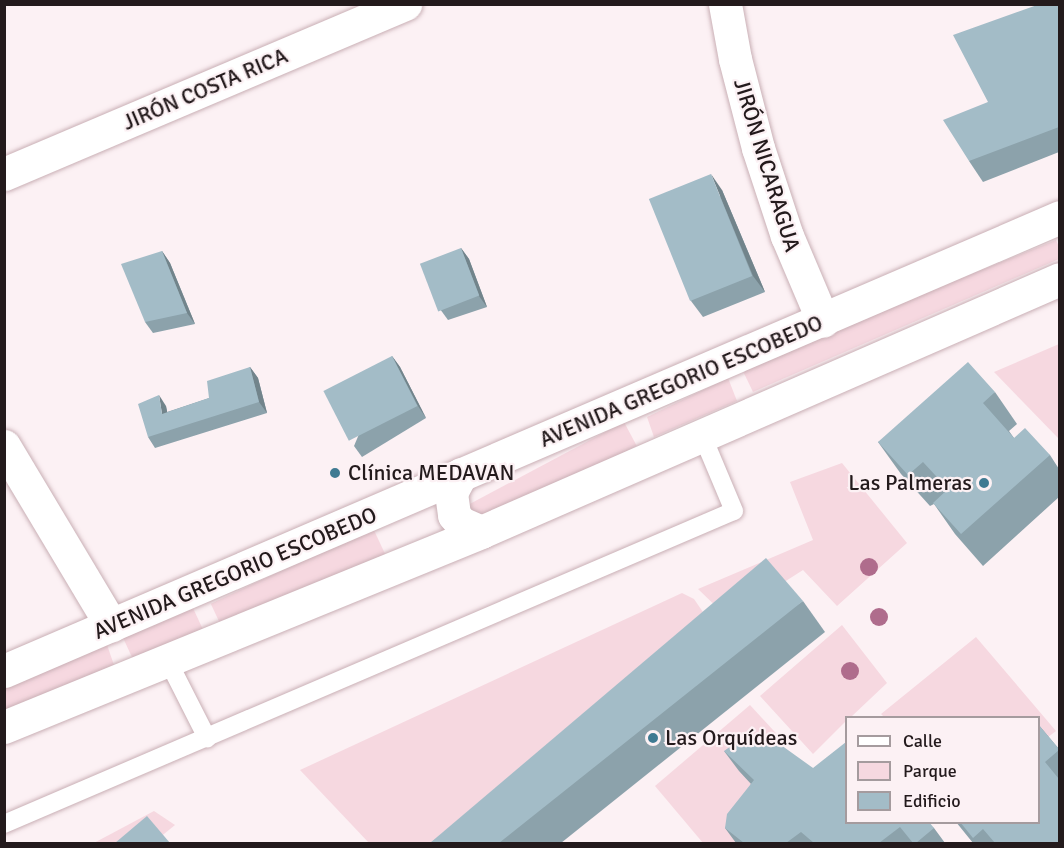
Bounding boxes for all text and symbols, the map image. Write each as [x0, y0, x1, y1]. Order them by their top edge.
street label: JIRÓN COSTA RICA [118, 42, 292, 136]
street label: JIRÓN NICARAGUA [728, 75, 806, 255]
street label: AVENIDA GREGORIO ESCOBEDO [535, 309, 827, 453]
place label: Clínica MEDAVAN [348, 460, 514, 486]
marker: Clínica MEDAVAN [326, 464, 344, 482]
place label: Las Palmeras [848, 470, 972, 496]
marker: Las Palmeras [977, 476, 991, 490]
street label: AVENIDA GREGORIO ESCOBEDO [89, 501, 381, 645]
legend [845, 716, 1040, 824]
place label: Las Orquídeas [665, 725, 797, 751]
text: Calle [903, 730, 942, 752]
marker: Las Orquídeas [646, 731, 660, 745]
text: Parque [903, 760, 957, 782]
text: Edificio [903, 790, 961, 812]

